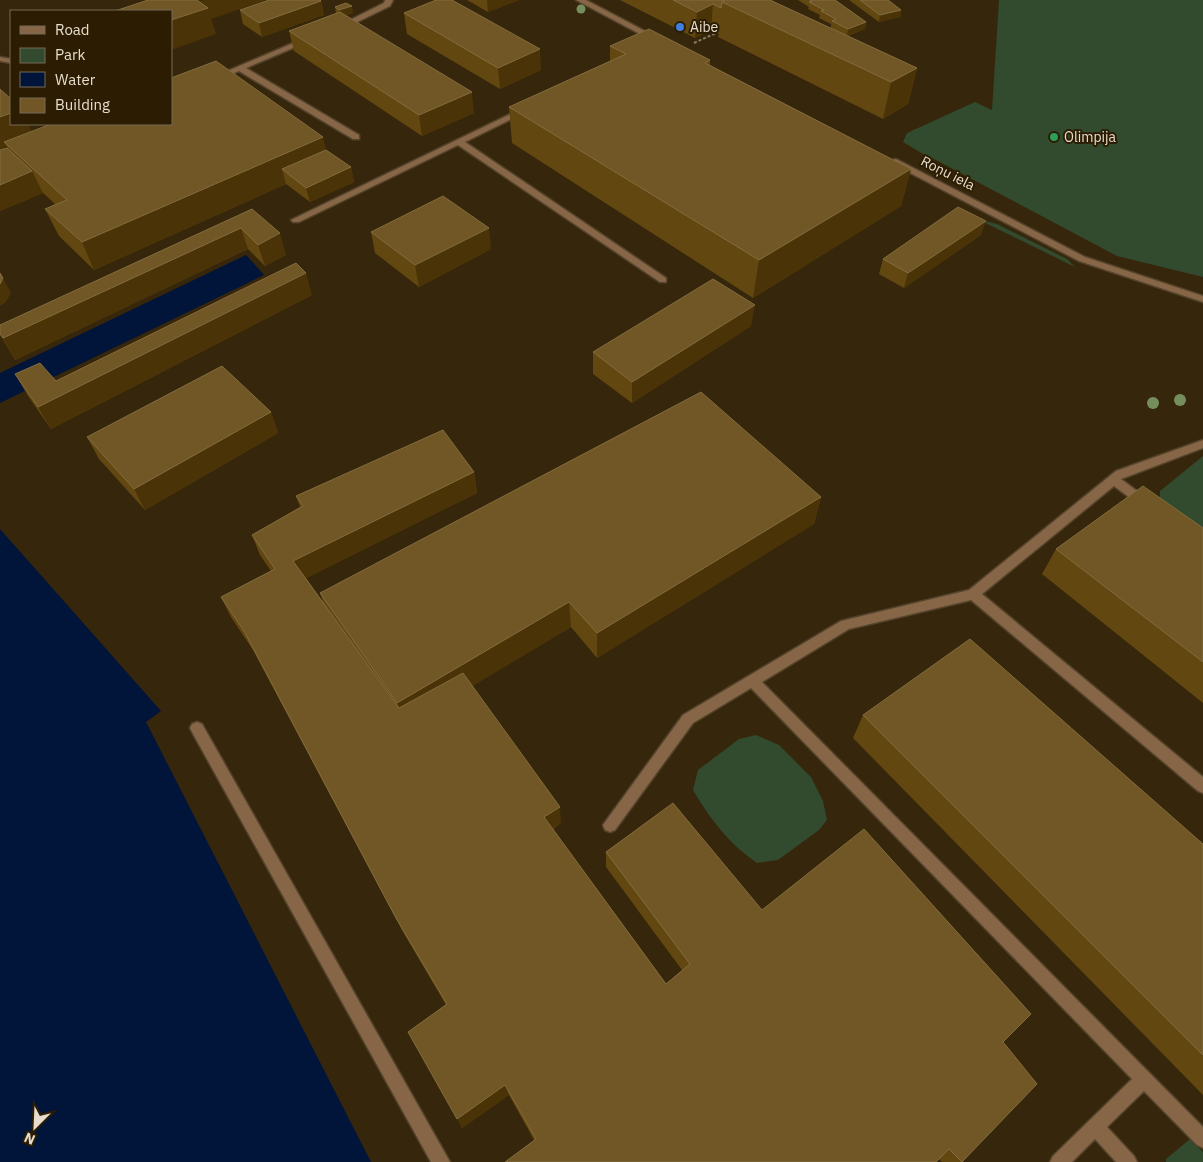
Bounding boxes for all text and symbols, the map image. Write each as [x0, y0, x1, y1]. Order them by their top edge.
legend [10, 10, 172, 125]
place label: Aibe [690, 18, 719, 36]
text: Road [55, 20, 90, 39]
marker: Aibe [674, 21, 686, 33]
text: Park [55, 45, 85, 64]
text: Water [55, 70, 96, 89]
text: Building [55, 95, 110, 114]
place label: Olimpija [1064, 128, 1117, 146]
marker: Olimpija [1048, 131, 1060, 143]
street label: Roņu iela [918, 152, 979, 194]
north arrow [10, 1102, 60, 1152]
text: N [21, 1129, 38, 1149]

